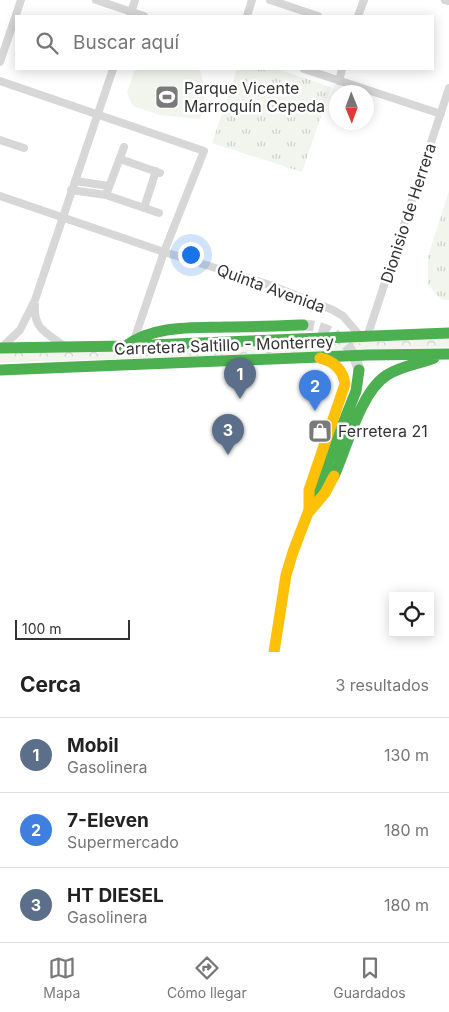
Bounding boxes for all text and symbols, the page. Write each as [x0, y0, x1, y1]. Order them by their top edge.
search box [15, 15, 434, 70]
icon: search [33, 29, 61, 57]
text: Buscar aquí [73, 31, 179, 54]
place label: Parque Vicente Marroquín Cepeda [184, 78, 325, 116]
sports icon: Parque Vicente Marroquín Cepeda [154, 84, 180, 110]
north arrow [329, 85, 374, 130]
street label: Dionisio de Herrera [376, 140, 440, 286]
your location [178, 242, 204, 268]
street label: Quinta Avenida [214, 259, 328, 317]
street label: Carretera Saltillo - Monterrey [114, 331, 334, 359]
pin: 1 [224, 358, 256, 399]
pin: 2 [299, 370, 331, 411]
pin: 3 [212, 414, 244, 455]
shop icon: Ferretera 21 [307, 418, 333, 444]
place label: Ferretera 21 [338, 421, 428, 441]
map controls [389, 592, 434, 637]
button: locate [389, 592, 434, 637]
scale bar [15, 617, 130, 640]
text: 100 m [22, 620, 62, 637]
text: Cerca [20, 672, 81, 697]
text: 3 resultados [335, 675, 429, 695]
text: Mobil [67, 734, 119, 757]
text: 1 [33, 745, 39, 765]
text: 130 m [384, 745, 429, 765]
text: Gasolinera [67, 757, 148, 777]
text: 7-Eleven [67, 809, 149, 832]
text: 2 [31, 820, 41, 840]
text: 180 m [384, 820, 429, 840]
text: Supermercado [67, 832, 179, 852]
text: HT DIESEL [67, 884, 164, 907]
text: 3 [31, 895, 41, 915]
text: 180 m [384, 895, 429, 915]
text: Gasolinera [67, 907, 148, 927]
tab: Mapa [43, 954, 80, 1001]
tab: Cómo llegar [167, 954, 247, 1001]
tab: Guardados [333, 954, 406, 1001]

